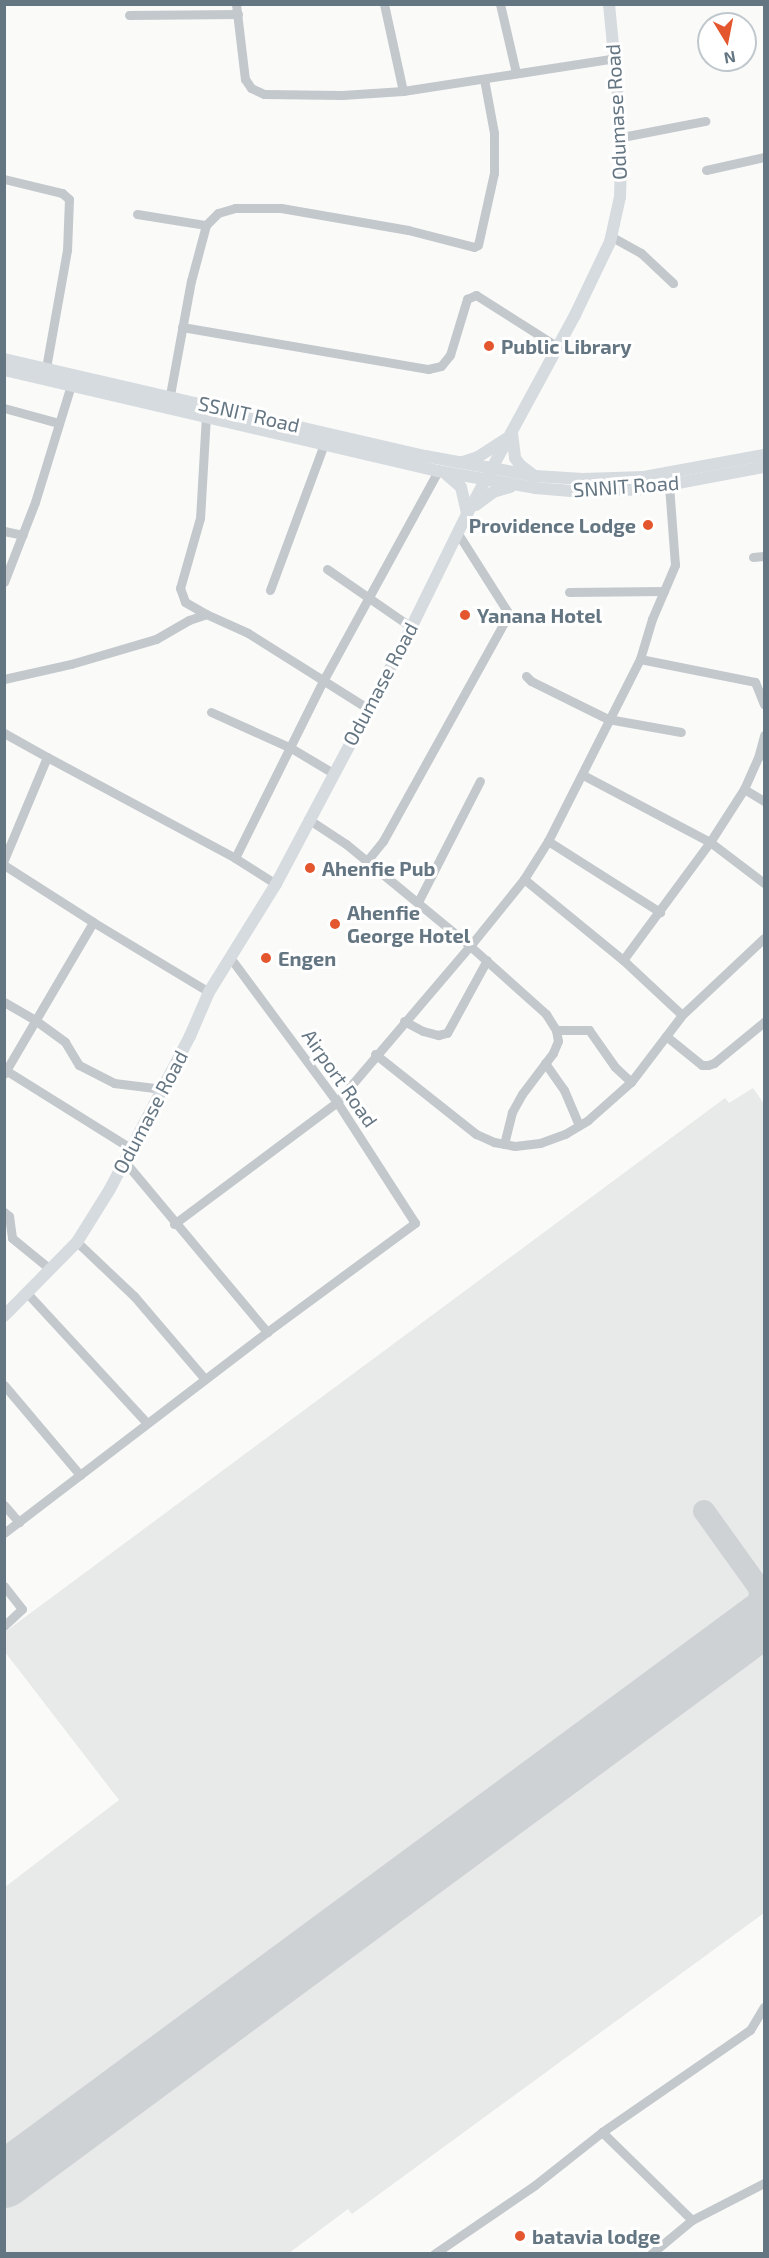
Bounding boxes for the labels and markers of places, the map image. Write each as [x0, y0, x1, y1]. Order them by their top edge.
place label: Public Library [501, 334, 632, 358]
marker: Public Library [482, 339, 496, 353]
place label: Providence Lodge [469, 513, 636, 537]
marker: Providence Lodge [641, 518, 655, 532]
place label: Yanana Hotel [477, 603, 602, 627]
marker: Yanana Hotel [458, 608, 472, 622]
place label: Ahenfie Pub [322, 856, 435, 880]
marker: Ahenfie Pub [303, 861, 317, 875]
place label: Ahenfie George Hotel [347, 900, 470, 947]
marker: Ahenfie George Hotel [328, 917, 342, 931]
place label: Engen [278, 946, 336, 970]
marker: Engen [259, 951, 273, 965]
place label: batavia lodge [532, 2224, 660, 2248]
marker: batavia lodge [513, 2229, 527, 2243]

